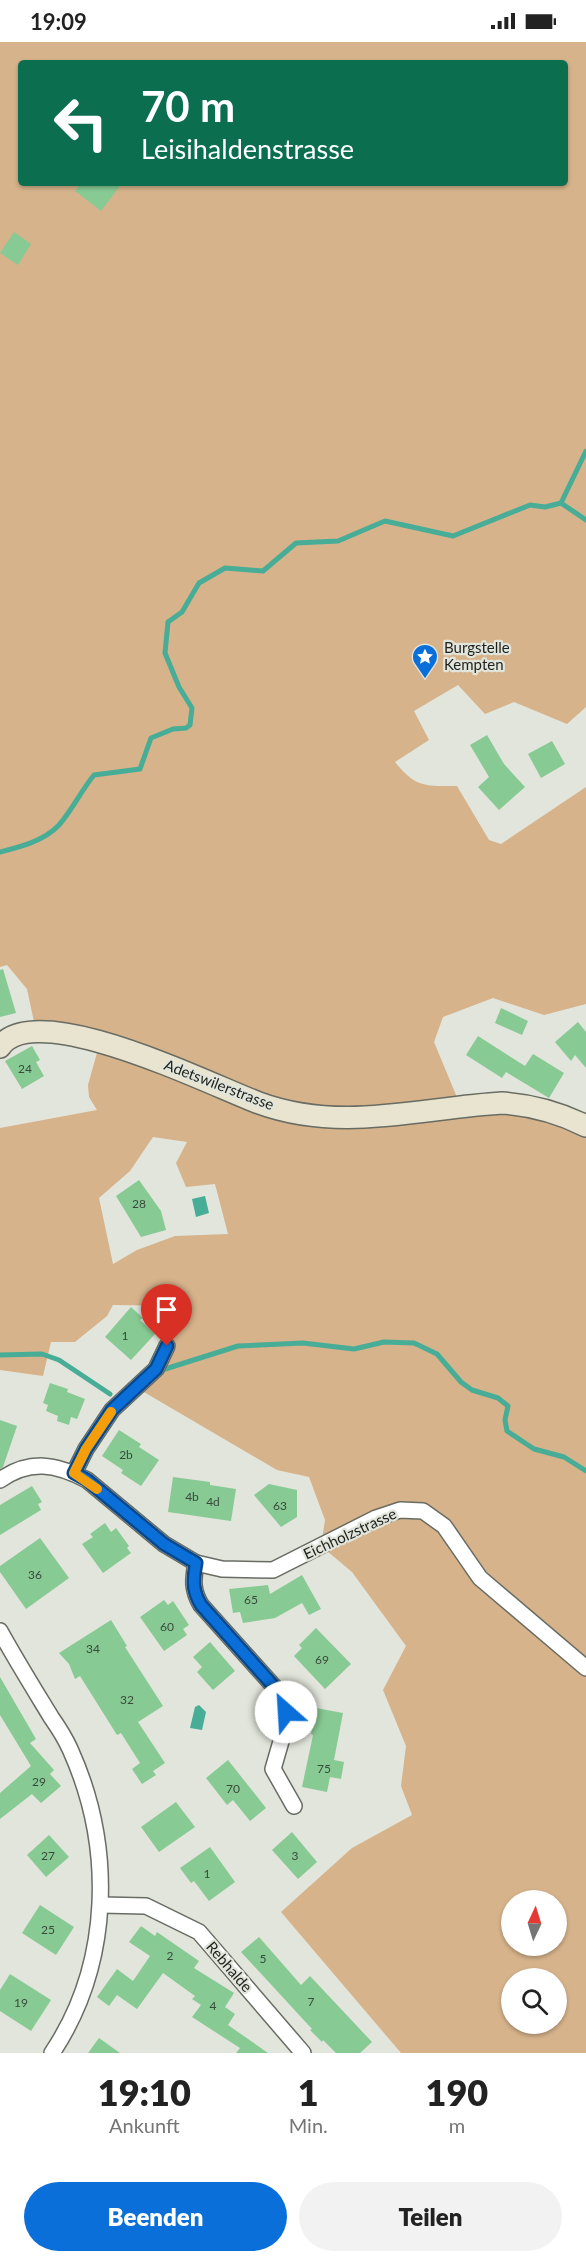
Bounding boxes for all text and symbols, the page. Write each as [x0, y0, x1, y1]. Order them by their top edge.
text: 19:09 [30, 8, 87, 35]
text: 70 m [141, 81, 235, 131]
icon: left [42, 84, 120, 162]
text: Leisihaldenstrasse [141, 132, 354, 165]
place label: Burgstelle Kempten [444, 638, 510, 673]
place icon: Burgstelle Kempten [410, 642, 440, 680]
street label: Adetswilerstrasse [162, 1055, 277, 1113]
house number: 24 [18, 1061, 32, 1076]
house number: 28 [132, 1196, 146, 1211]
pin [141, 1284, 192, 1346]
icon: arrive [150, 1293, 183, 1326]
house number: 1 [122, 1328, 129, 1343]
house number: 2b [119, 1447, 133, 1462]
house number: 4b [185, 1489, 199, 1504]
house number: 4d [206, 1494, 220, 1509]
house number: 63 [273, 1498, 287, 1513]
street label: Eichholzstrasse [300, 1504, 399, 1562]
house number: 36 [28, 1567, 42, 1582]
house number: 65 [244, 1592, 258, 1607]
house number: 60 [160, 1619, 174, 1634]
house number: 34 [86, 1641, 100, 1656]
house number: 69 [315, 1652, 329, 1667]
position arrow [254, 1680, 318, 1744]
house number: 32 [120, 1692, 134, 1707]
house number: 75 [317, 1761, 331, 1776]
house number: 29 [32, 1774, 46, 1789]
house number: 70 [226, 1781, 240, 1796]
house number: 27 [41, 1848, 55, 1863]
house number: 3 [292, 1848, 299, 1863]
house number: 1 [204, 1866, 211, 1881]
north arrow [501, 1890, 567, 1956]
map controls [501, 1890, 567, 2034]
house number: 25 [41, 1922, 55, 1937]
street label: Rebhalde [203, 1937, 257, 1995]
house number: 2 [167, 1948, 174, 1963]
house number: 5 [260, 1951, 267, 1966]
button: search [501, 1968, 567, 2034]
house number: 7 [308, 1994, 315, 2009]
house number: 19 [14, 1995, 28, 2010]
house number: 4 [210, 1998, 217, 2013]
text: 19:10 [98, 2070, 191, 2114]
text: 1 [298, 2070, 319, 2114]
text: 190 [426, 2070, 488, 2114]
text: Ankunft [109, 2113, 180, 2137]
text: Min. [289, 2113, 328, 2137]
text: m [449, 2113, 465, 2137]
button: Beenden [24, 2182, 287, 2251]
button: Teilen [299, 2182, 562, 2251]

